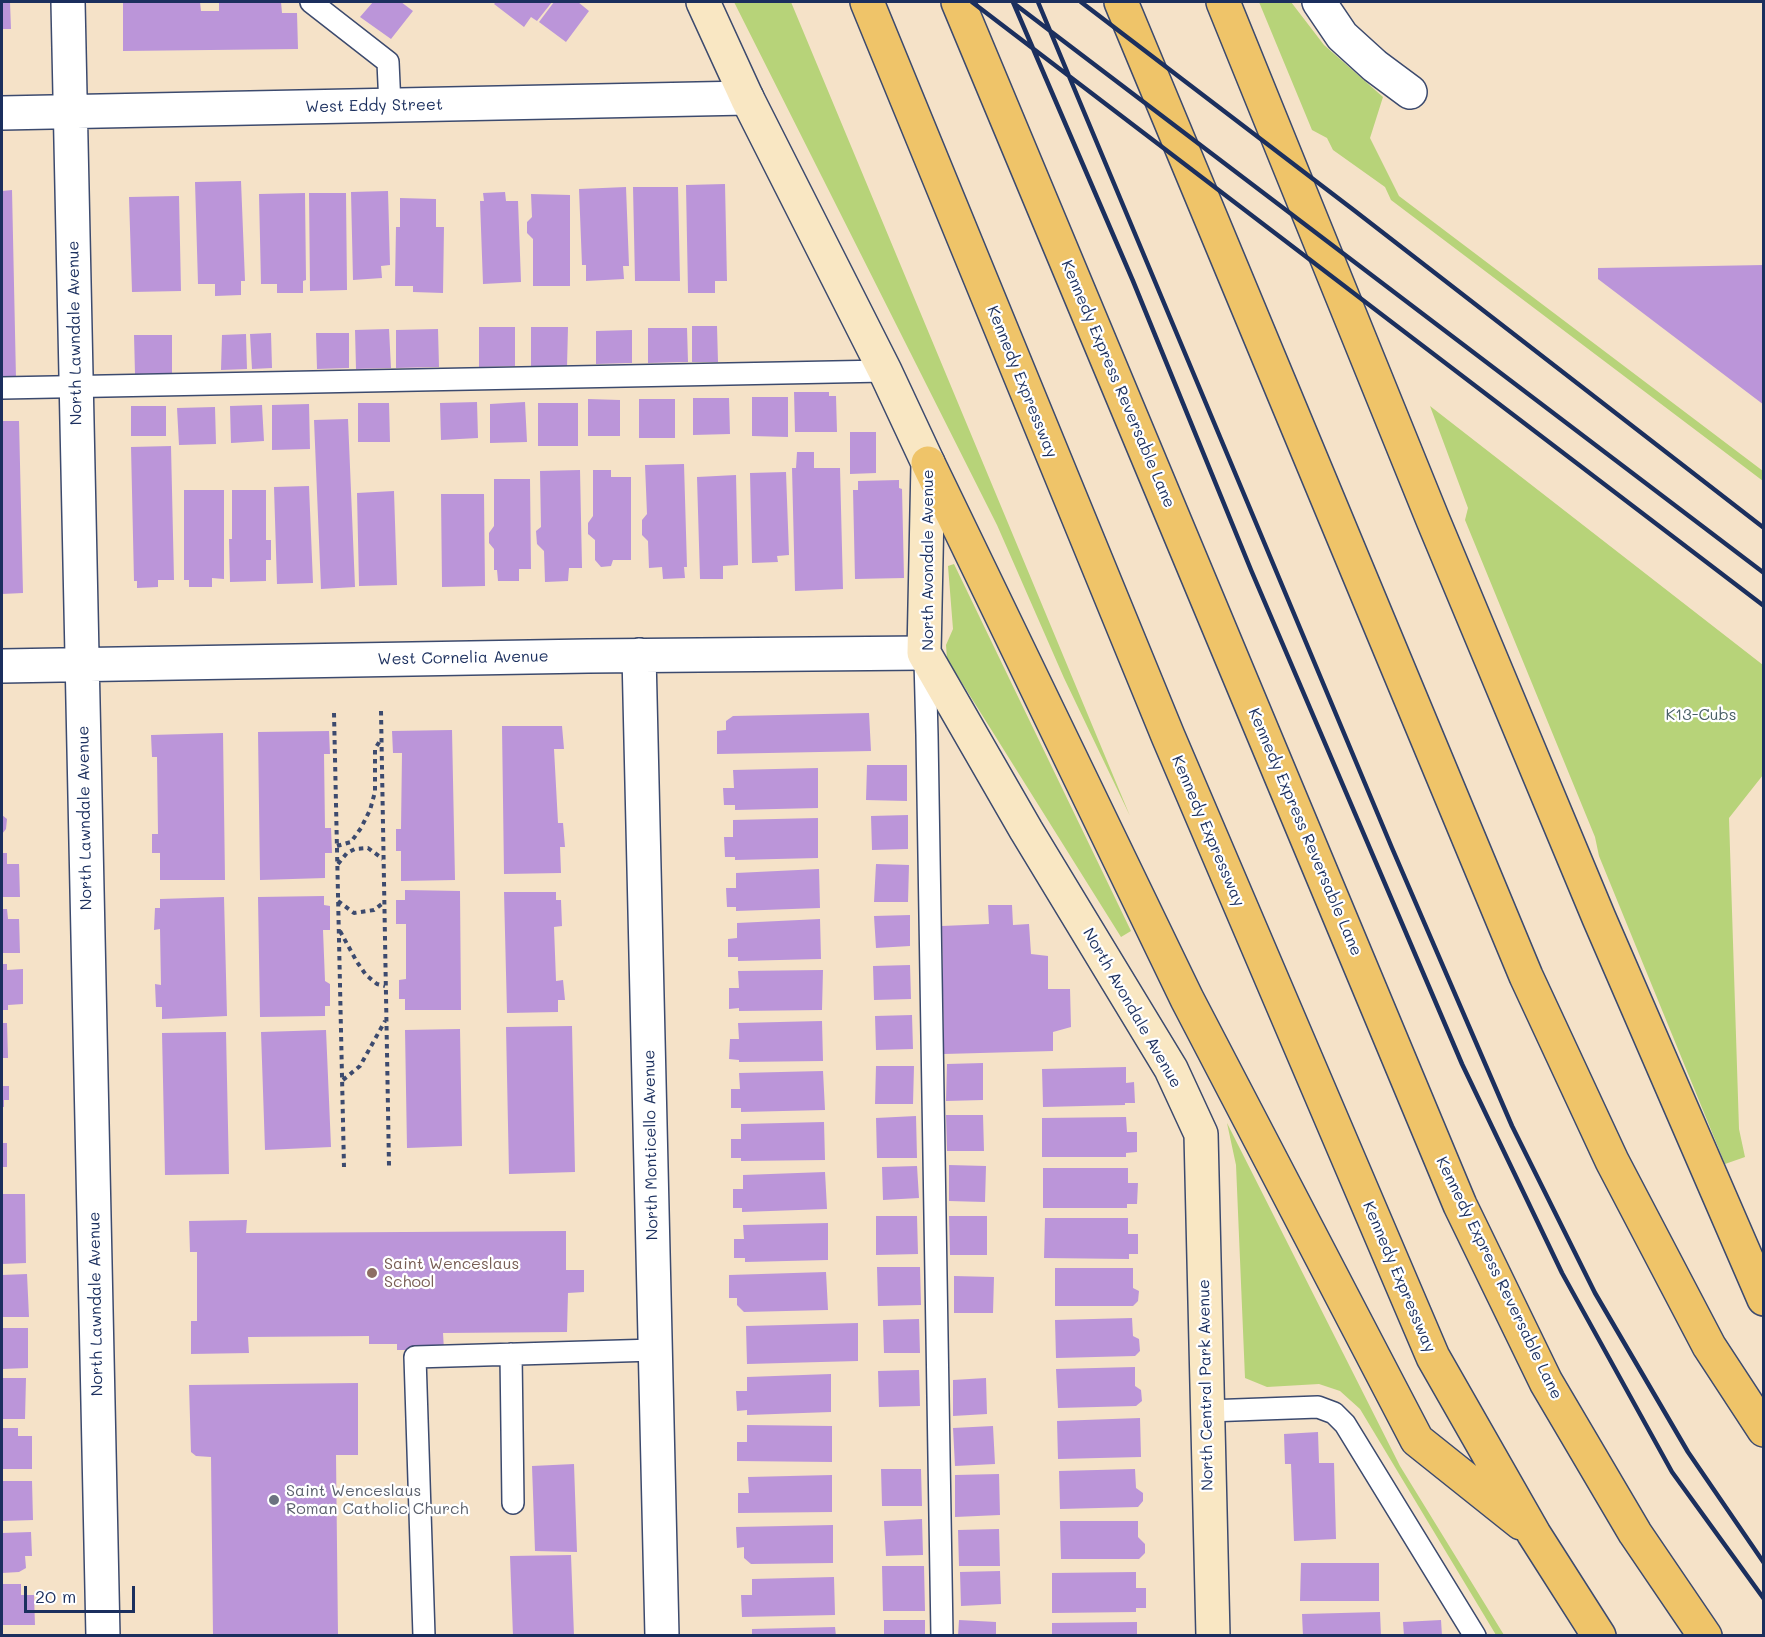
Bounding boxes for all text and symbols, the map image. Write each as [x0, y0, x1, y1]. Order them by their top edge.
street label: West Eddy Street [305, 95, 443, 117]
street label: North Lawndale Avenue [64, 241, 86, 425]
street label: Kennedy Express Reversable Lane [1057, 257, 1179, 511]
street label: Kennedy Expressway [983, 303, 1061, 461]
street label: North Avondale Avenue [918, 469, 938, 651]
street label: West Cornelia Avenue [377, 647, 549, 669]
street label: Kennedy Express Reversable Lane [1244, 705, 1366, 959]
park label: K13-Cubs [1665, 705, 1737, 725]
street label: North Lawndale Avenue [74, 726, 96, 910]
street label: Kennedy Expressway [1167, 753, 1249, 909]
street label: North Avondale Avenue [1078, 925, 1186, 1091]
street label: North Monticello Avenue [640, 1049, 662, 1241]
street label: Kennedy Express Reversable Lane [1432, 1154, 1566, 1402]
street label: Kennedy Expressway [1358, 1199, 1440, 1355]
street label: North Lawndale Avenue [85, 1212, 107, 1396]
place label: Saint Wenceslaus School [384, 1254, 519, 1292]
marker: Saint Wenceslaus School [365, 1266, 379, 1280]
street label: North Central Park Avenue [1195, 1279, 1217, 1491]
place label: Saint Wenceslaus Roman Catholic Church [286, 1481, 468, 1519]
marker: Saint Wenceslaus Roman Catholic Church [267, 1493, 281, 1507]
scale bar [27, 1574, 138, 1612]
text: 20 m [35, 1584, 76, 1608]

